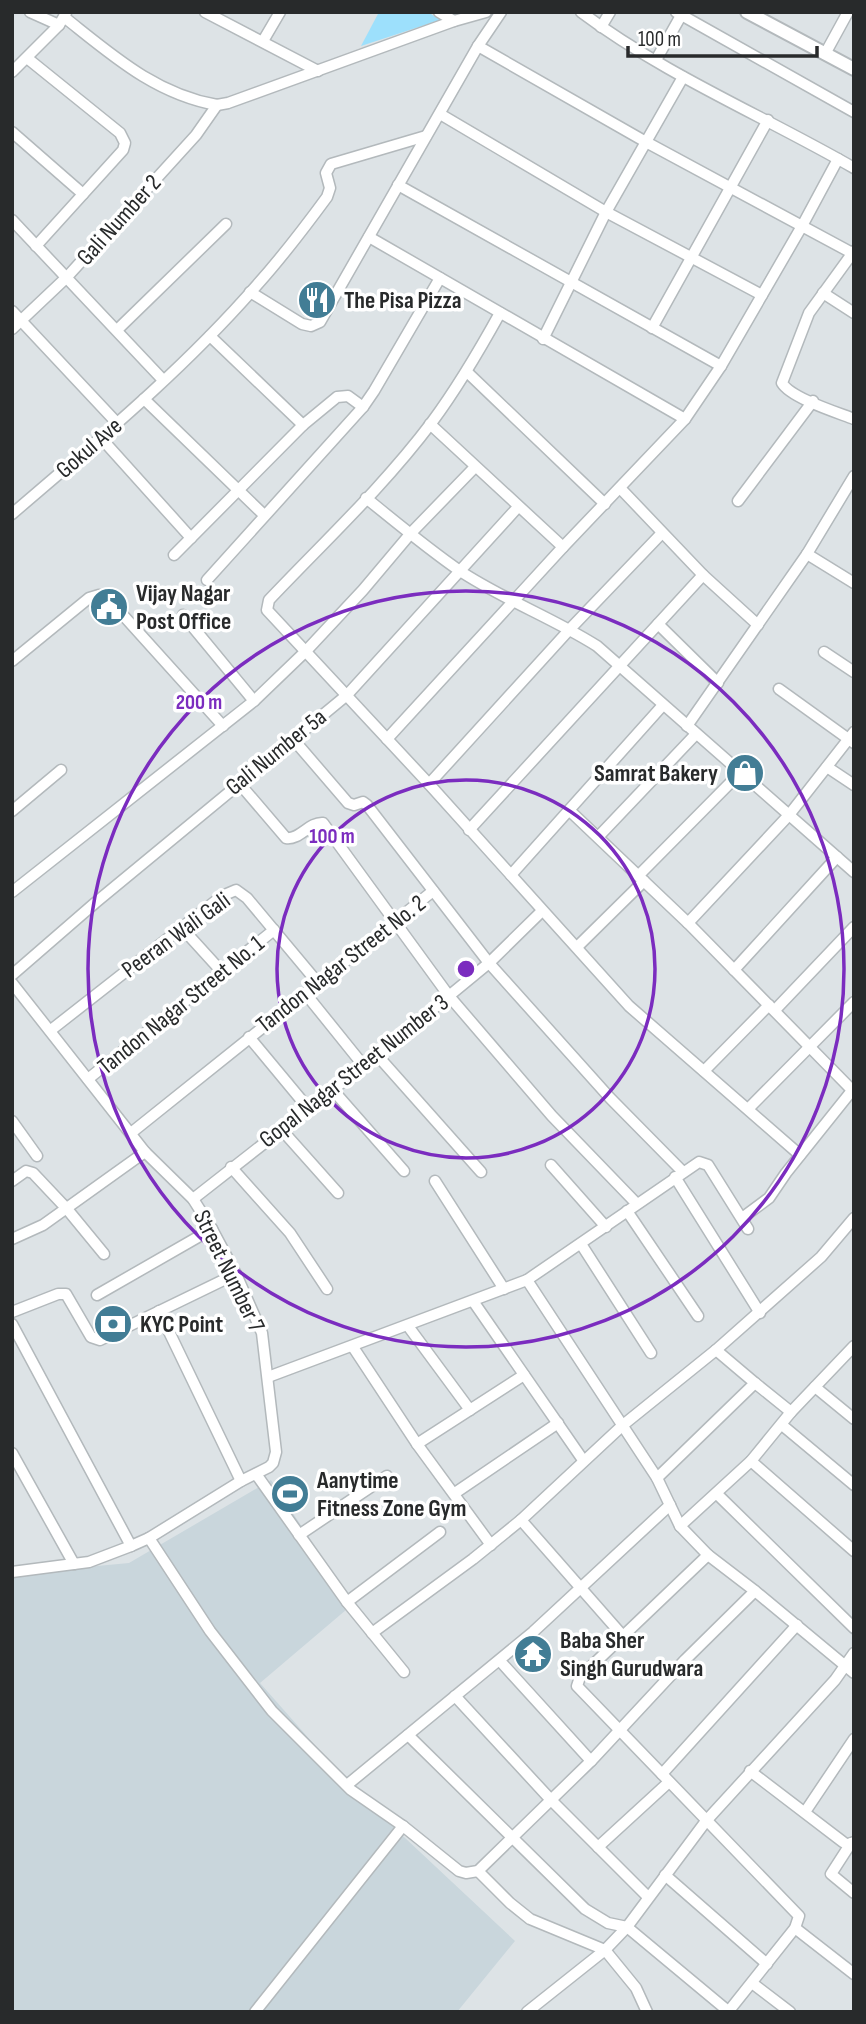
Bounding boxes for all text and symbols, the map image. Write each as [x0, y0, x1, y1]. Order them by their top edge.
scale bar [628, 14, 817, 58]
text: 100 m [638, 27, 681, 52]
street label: Gali Number 2 [71, 169, 167, 271]
restaurant icon: The Pisa Pizza [296, 279, 338, 321]
place label: The Pisa Pizza [344, 286, 461, 315]
street label: Gokul Ave [50, 411, 128, 485]
place label: Vijay Nagar Post Office [136, 579, 231, 636]
public building icon: Vijay Nagar Post Office [88, 586, 130, 628]
text: 200 m [176, 690, 222, 715]
street label: Gali Number 5a [220, 703, 332, 801]
shop icon: Samrat Bakery [724, 752, 766, 794]
place label: Samrat Bakery [594, 759, 718, 788]
text: 100 m [309, 824, 355, 849]
street label: Peeran Wali Gali [116, 886, 236, 984]
street label: Tandon Nagar Street No. 2 [250, 889, 432, 1039]
street label: Tandon Nagar Street No. 1 [92, 929, 270, 1081]
centre of rings [454, 957, 478, 981]
street label: Gopal Nagar Street Number 3 [253, 988, 455, 1154]
street label: Street Number 7 [187, 1205, 271, 1337]
bank icon: KYC Point [92, 1303, 134, 1345]
place label: KYC Point [140, 1310, 223, 1339]
place label: Aanytime Fitness Zone Gym [316, 1466, 466, 1523]
sports icon: Aanytime Fitness Zone Gym [269, 1473, 311, 1515]
place label: Baba Sher Singh Gurudwara [560, 1626, 703, 1683]
temple icon: Baba Sher Singh Gurudwara [512, 1633, 554, 1675]

